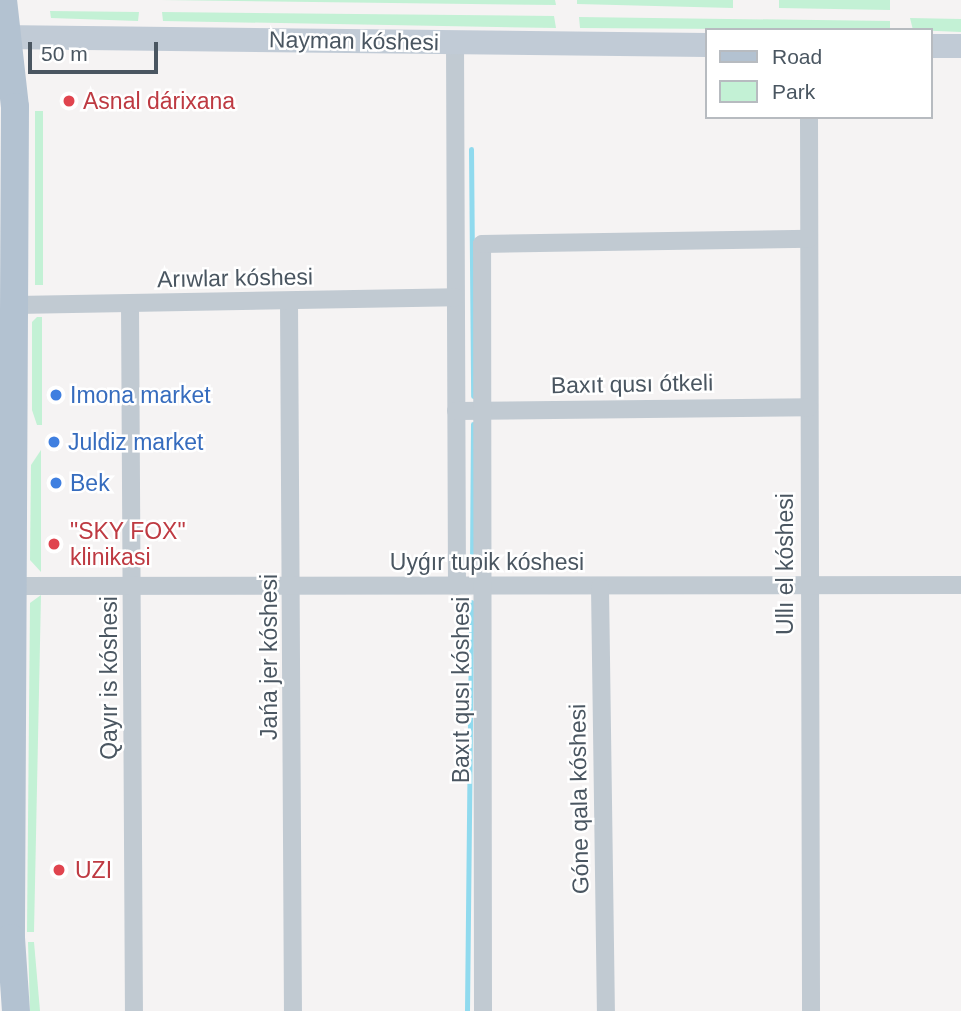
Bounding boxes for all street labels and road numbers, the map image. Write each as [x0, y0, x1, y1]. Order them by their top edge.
street label: Nayman kóshesi [269, 26, 439, 56]
street label: Arıwlar kóshesi [157, 263, 313, 293]
street label: Baxıt qusı ótkeli [551, 369, 713, 399]
street label: Ullı el kóshesi [771, 493, 799, 635]
street label: Uyǵır tupik kóshesi [390, 548, 584, 576]
street label: Jańa jer kóshesi [255, 574, 283, 740]
street label: Qayır is kóshesi [95, 596, 123, 760]
street label: Baxıt qusı kóshesi [447, 597, 475, 783]
street label: Góne qala kóshesi [564, 704, 594, 894]

